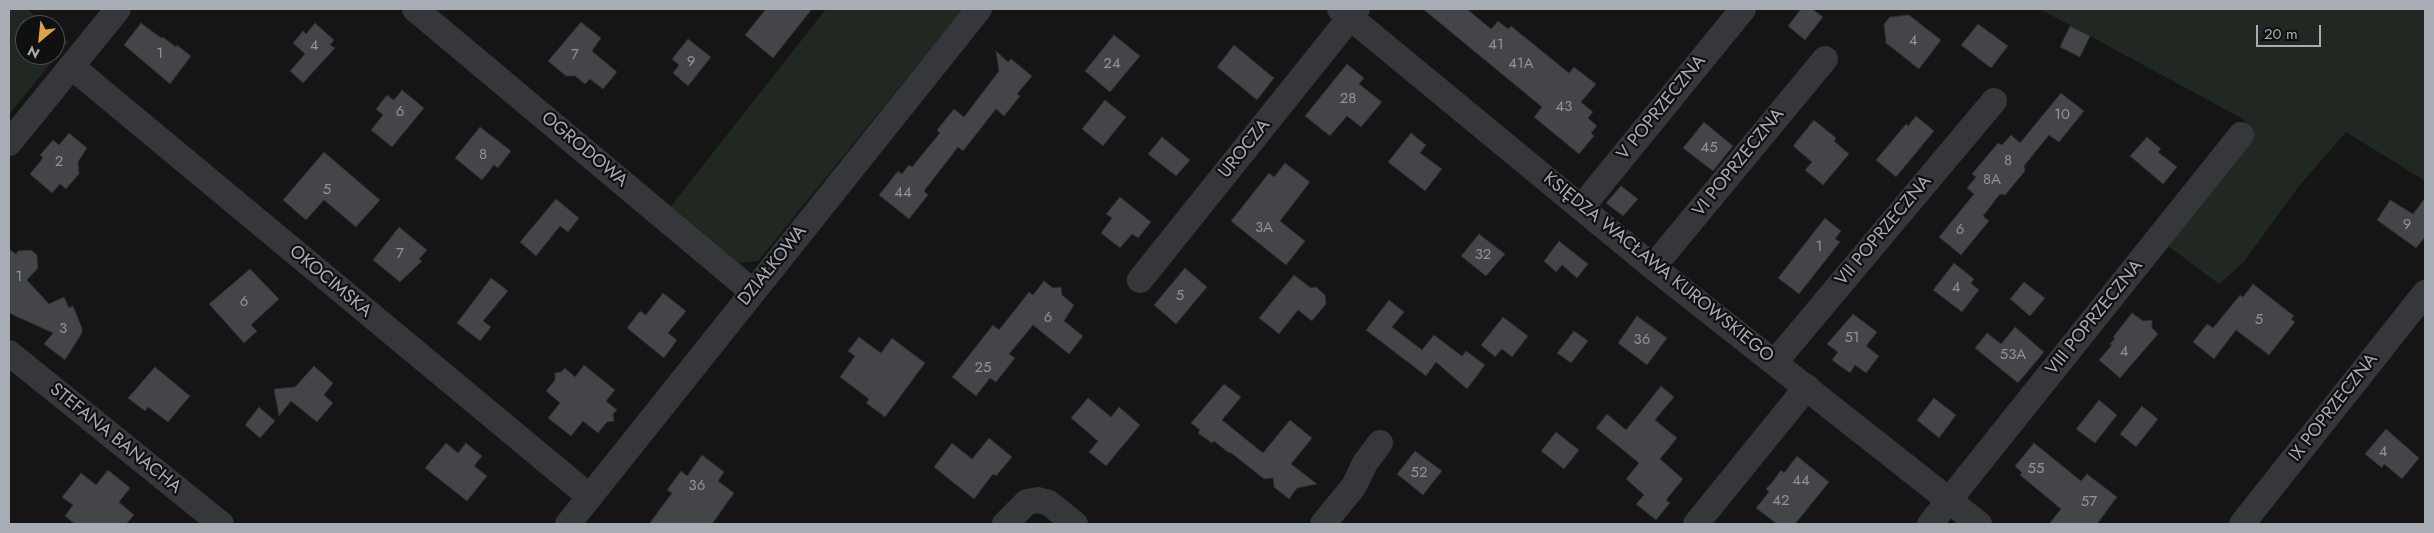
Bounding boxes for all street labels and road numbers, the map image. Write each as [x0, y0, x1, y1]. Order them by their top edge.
street label: V POPRZECZNA [1613, 51, 1711, 165]
street label: VI POPRZECZNA [1689, 104, 1789, 222]
street label: OGRODOWA [536, 108, 632, 192]
street label: UROCZA [1215, 115, 1275, 183]
street label: KSIĘDZA WACŁAWA KUROWSKIEGO [1538, 168, 1778, 368]
street label: VII POPRZECZNA [1832, 171, 1936, 291]
street label: DZIAŁKOWA [734, 222, 812, 310]
street label: OKOCIMSKA [284, 241, 376, 323]
street label: VIII POPRZECZNA [2042, 256, 2148, 380]
street label: IX POPRZECZNA [2285, 350, 2383, 466]
street label: STEFANA BANACHA [45, 379, 185, 499]

